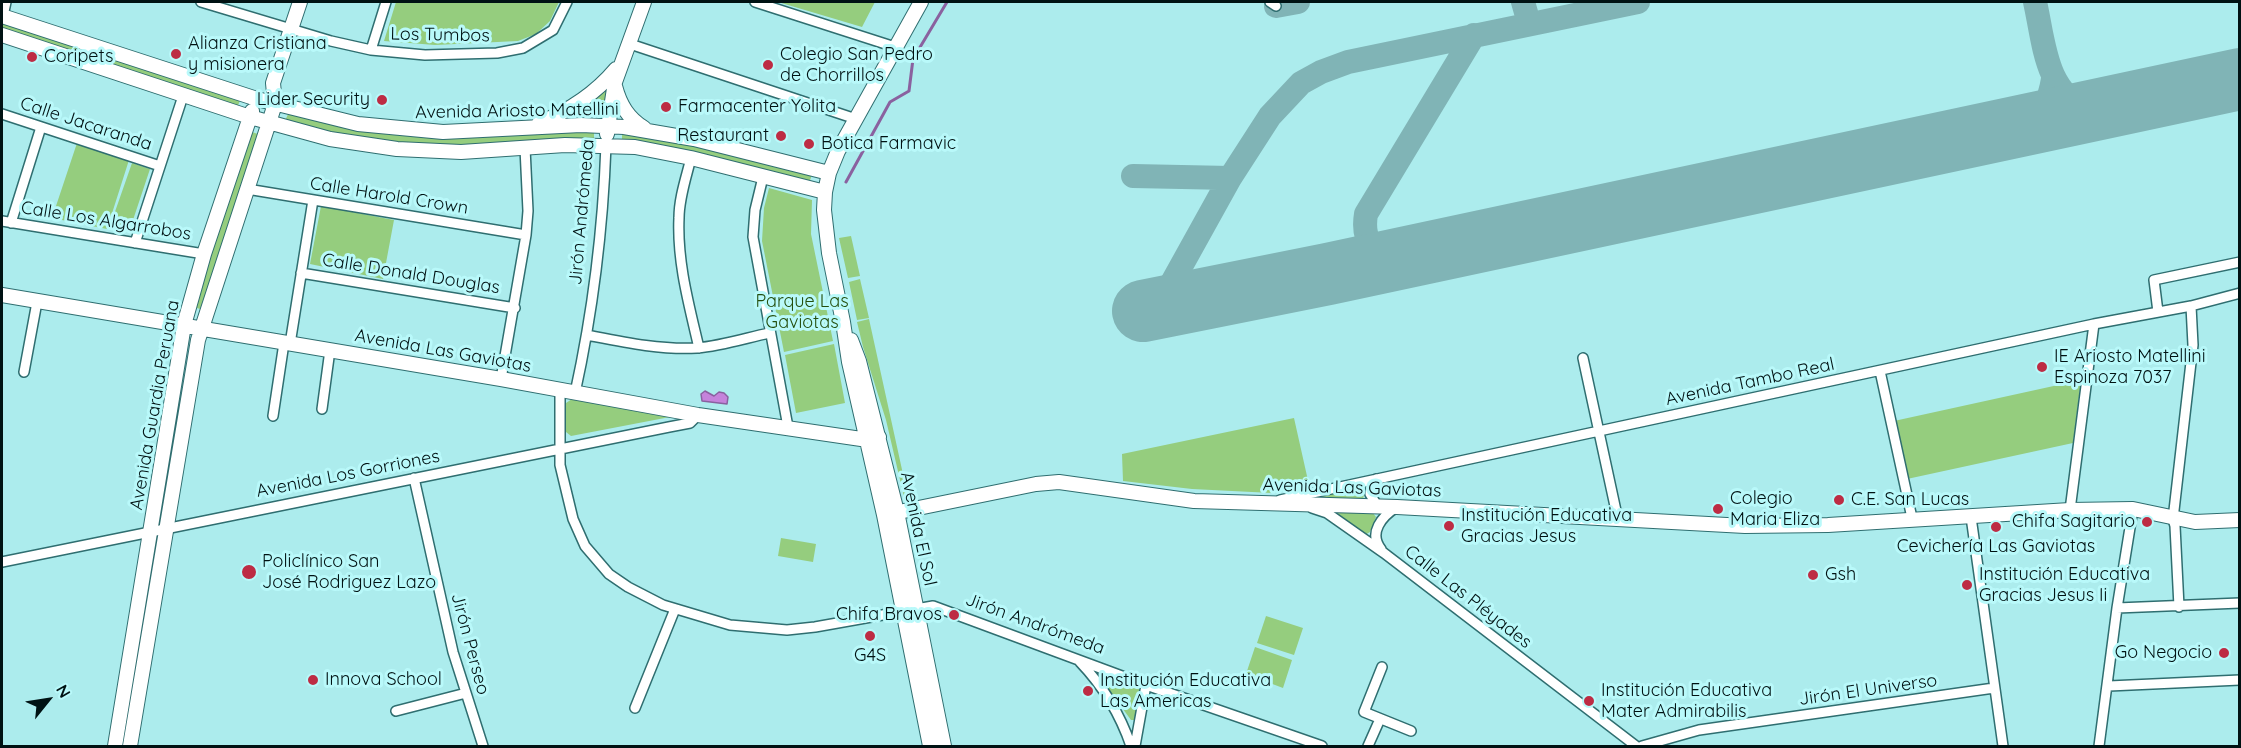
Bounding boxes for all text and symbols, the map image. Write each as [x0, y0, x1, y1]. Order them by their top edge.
street label: Los Tumbos [390, 23, 490, 47]
place label: Alianza Cristiana y misionera [188, 33, 327, 76]
place label: Colegio San Pedro de Chorrillos [780, 44, 933, 86]
place label: Coripets [44, 46, 113, 68]
marker: Alianza Cristiana y misionera [169, 47, 183, 61]
marker: Coripets [25, 50, 39, 64]
marker: Colegio San Pedro de Chorrillos [761, 58, 775, 72]
place label: Lider Security [257, 89, 370, 111]
street label: Calle Jacaranda [17, 93, 155, 155]
marker: Lider Security [375, 93, 389, 107]
place label: Farmacenter Yolita [678, 96, 836, 118]
street label: Avenida Ariosto Matellini [415, 98, 619, 124]
marker: Farmacenter Yolita [659, 100, 673, 114]
place label: Restaurant [677, 125, 769, 147]
marker: Restaurant [774, 129, 788, 143]
place label: Botica Farmavic [821, 133, 956, 155]
marker: Botica Farmavic [802, 137, 816, 151]
street label: Jirón Andrómeda [565, 138, 599, 286]
street label: Calle Harold Crown [308, 173, 470, 219]
street label: Calle Los Algarrobos [19, 197, 193, 245]
street label: Calle Donald Douglas [321, 249, 501, 299]
park label: Parque Las Gaviotas [755, 291, 849, 334]
street label: Avenida Guardia Peruana [126, 298, 184, 512]
street label: Avenida Las Gaviotas [353, 325, 533, 377]
place label: IE Ariosto Matellini Espinoza 7037 [2054, 346, 2206, 388]
street label: Avenida Tambo Real [1664, 354, 1836, 410]
marker: IE Ariosto Matellini Espinoza 7037 [2035, 360, 2049, 374]
street label: Avenida Los Gorriones [254, 446, 442, 502]
street label: Avenida El Sol [895, 470, 941, 588]
street label: Avenida Las Gaviotas [1262, 474, 1442, 502]
place label: Colegio Maria Eliza [1730, 488, 1820, 530]
place label: C.E. San Lucas [1851, 489, 1969, 511]
marker: C.E. San Lucas [1832, 493, 1846, 507]
marker: Colegio Maria Eliza [1711, 502, 1725, 516]
place label: Institución Educativa Gracias Jesus [1461, 505, 1632, 548]
place label: Chifa Sagitario [2012, 511, 2135, 533]
marker: Chifa Sagitario [2140, 515, 2154, 529]
marker: Institución Educativa Gracias Jesus [1442, 519, 1456, 533]
marker: Cevichería Las Gaviotas [1989, 520, 2003, 534]
place label: Cevichería Las Gaviotas [1897, 536, 2095, 558]
street label: Calle Las Pléyades [1400, 541, 1536, 653]
place label: Policlínico San José Rodriguez Lazo [262, 551, 436, 594]
marker: Policlínico San José Rodriguez Lazo [240, 563, 258, 581]
place label: Gsh [1825, 564, 1856, 586]
place label: Institución Educativa Gracias Jesus Ii [1979, 564, 2150, 606]
marker: Gsh [1806, 568, 1820, 582]
marker: Institución Educativa Gracias Jesus Ii [1960, 578, 1974, 592]
street label: Jirón Andrómeda [963, 589, 1107, 659]
street label: Jirón Perseo [446, 591, 494, 697]
place label: Chifa Bravos [836, 604, 942, 626]
marker: Chifa Bravos [947, 608, 961, 622]
marker: G4S [863, 629, 877, 643]
place label: Go Negocio [2115, 642, 2212, 664]
place label: G4S [854, 645, 886, 667]
marker: Go Negocio [2217, 646, 2231, 660]
place label: Innova School [325, 669, 442, 691]
north arrow [18, 670, 78, 730]
place label: Institución Educativa Las Americas [1100, 670, 1271, 712]
street label: Jirón El Universo [1797, 670, 1939, 710]
marker: Innova School [306, 673, 320, 687]
place label: Institución Educativa Mater Admirabilis [1601, 680, 1772, 722]
text: N [52, 681, 75, 701]
marker: Institución Educativa Las Americas [1081, 684, 1095, 698]
marker: Institución Educativa Mater Admirabilis [1582, 694, 1596, 708]

